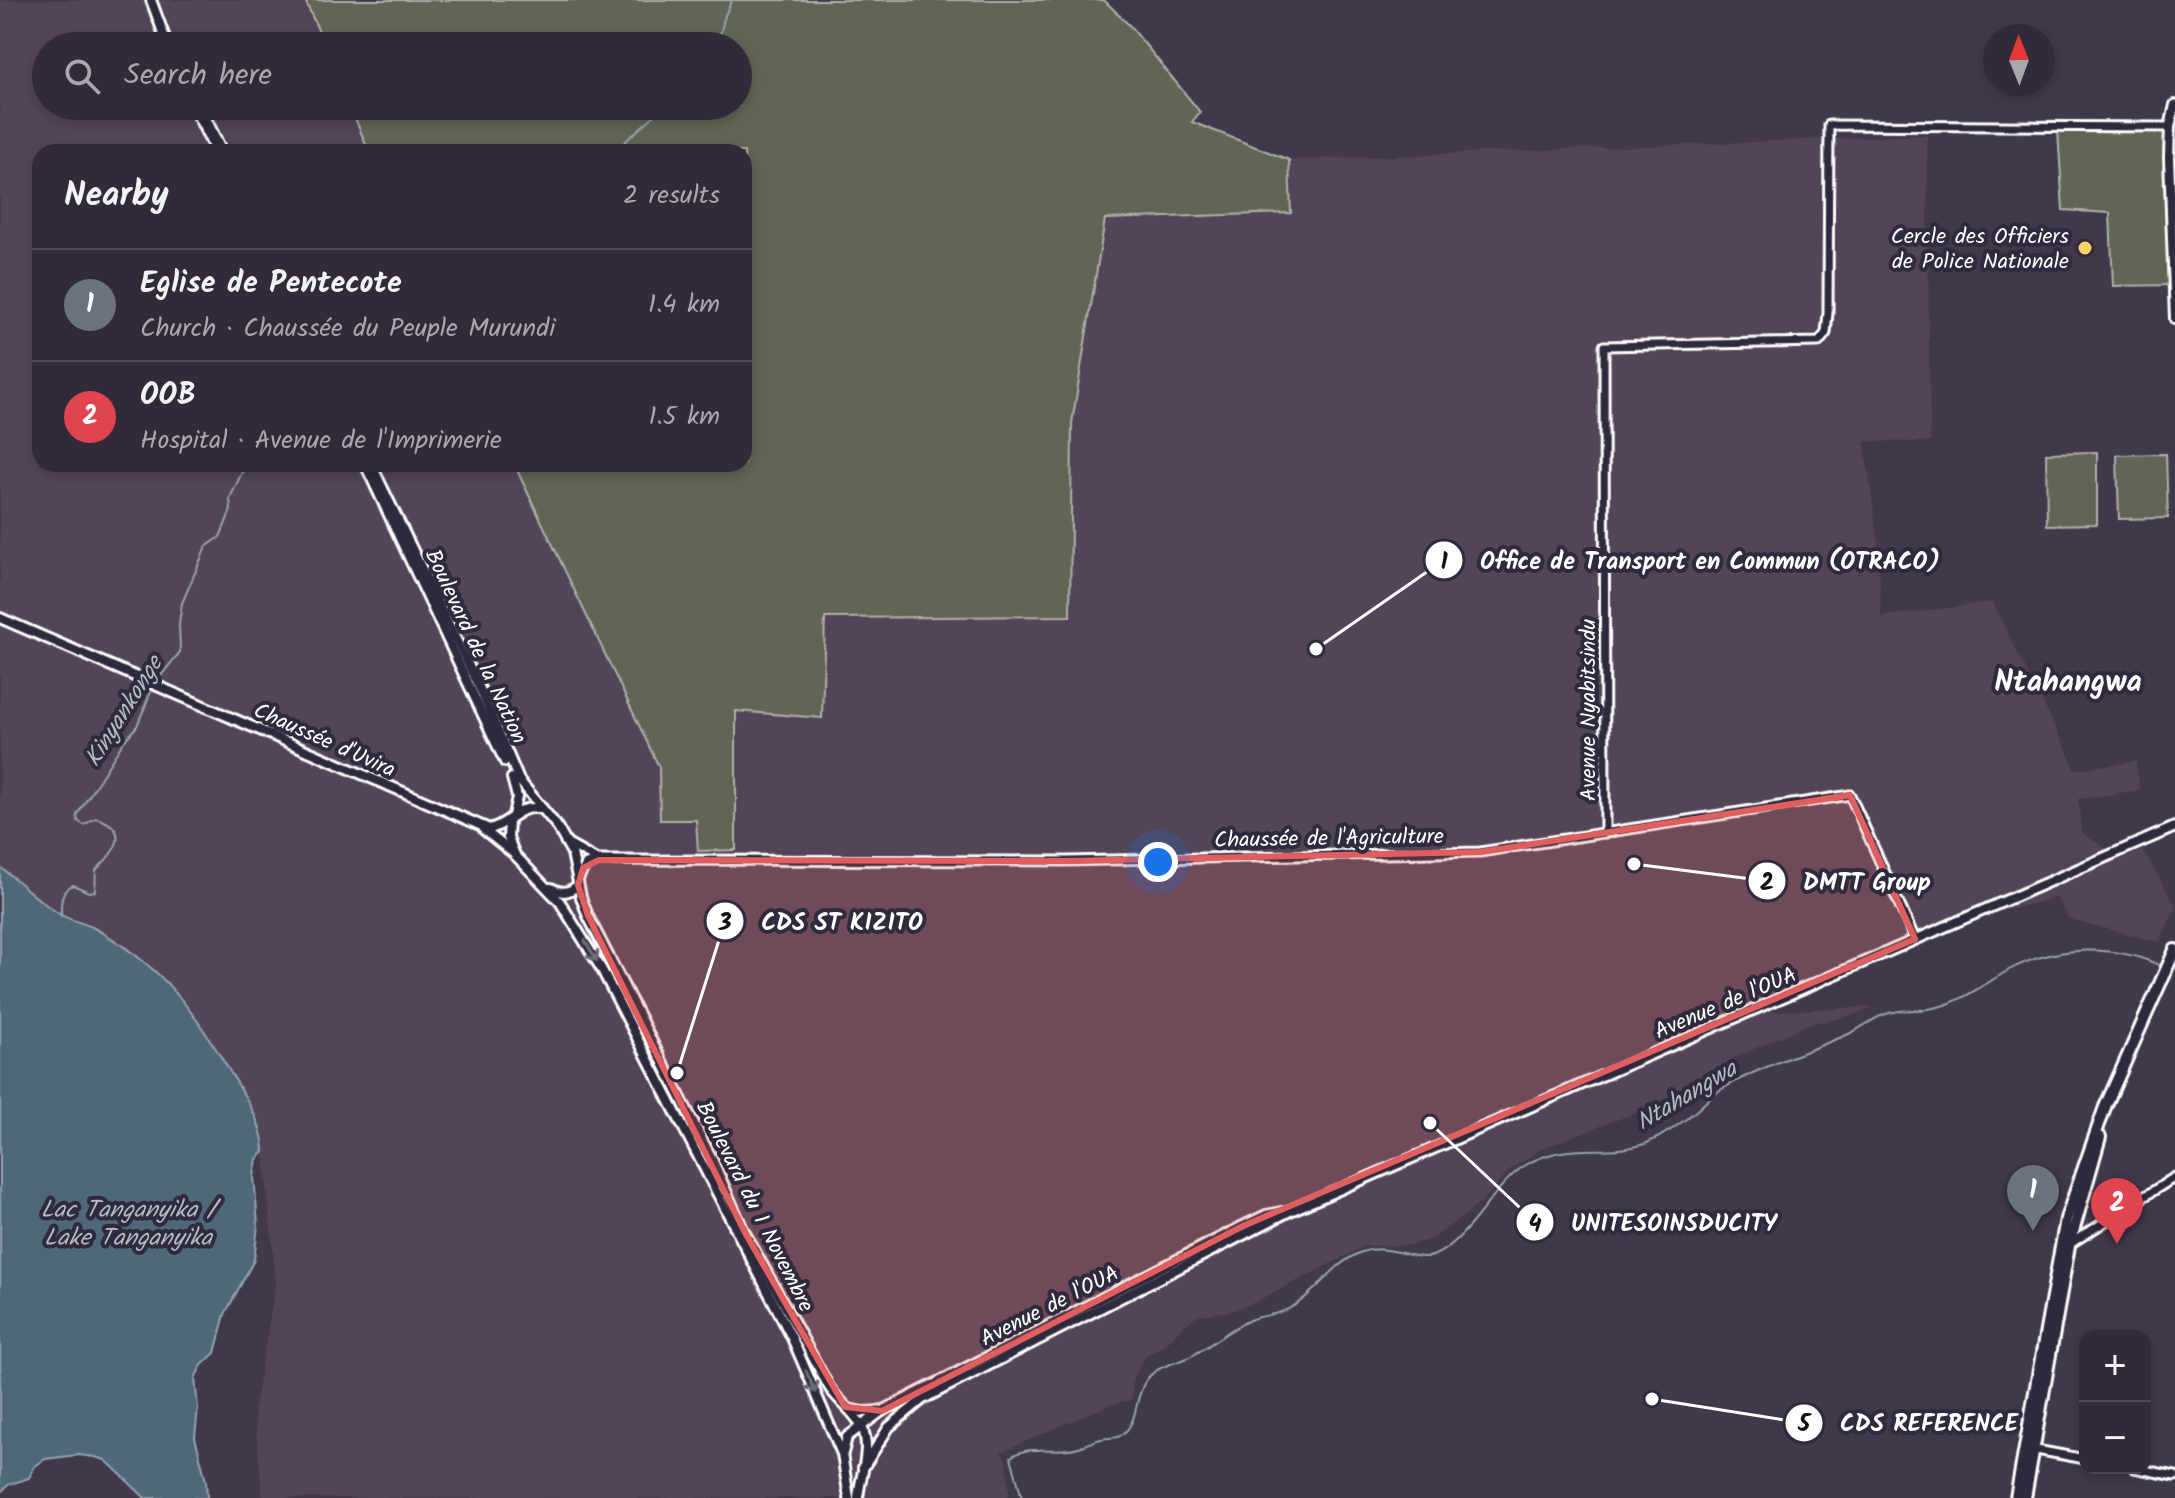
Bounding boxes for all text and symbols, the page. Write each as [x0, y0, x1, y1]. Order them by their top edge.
north arrow [1983, 24, 2055, 96]
search box [32, 32, 752, 120]
text: Search here [124, 52, 272, 100]
icon: search [60, 54, 104, 98]
text: Nearby [64, 169, 169, 223]
text: 2 results [623, 175, 720, 217]
place label: Cercle des Officiers de Police Nationale [1891, 220, 2070, 280]
marker: Cercle des Officiers de Police Nationale [2076, 239, 2094, 257]
text: Eglise de Pentecote [140, 260, 402, 308]
text: 1 [86, 284, 94, 326]
text: 1.4 km [648, 284, 720, 326]
text: Church · Chaussée du Peuple Murundi [140, 308, 555, 350]
text: OOB [140, 372, 196, 420]
text: 2 [82, 396, 98, 438]
text: 1.5 km [648, 396, 720, 438]
text: Hospital · Avenue de l'Imprimerie [140, 420, 502, 462]
callout: Office de Transport en Commun (OTRACO) [1424, 536, 1956, 584]
text: 1 [1440, 543, 1448, 582]
text: Office de Transport en Commun (OTRACO) [1480, 543, 1940, 582]
street label: Boulevard de la Nation [414, 544, 535, 750]
street label: Avenue Nyabitsindu [1572, 618, 1607, 801]
water label: Kinyankonge [75, 647, 175, 775]
district label: Ntahangwa [1994, 659, 2142, 707]
street label: Chaussée d'Uvira [247, 694, 401, 788]
street label: Chaussée de l'Agriculture [1214, 820, 1444, 859]
your location [1138, 842, 1178, 882]
callout: DMTT Group [1747, 857, 1947, 905]
text: 2 [1760, 864, 1774, 903]
text: DMTT Group [1803, 864, 1931, 903]
callout: CDS ST KIZITO [705, 897, 939, 945]
text: 3 [717, 904, 732, 943]
text: CDS ST KIZITO [761, 904, 923, 943]
one-way arrow [583, 939, 599, 962]
street label: Avenue de l'OUA [1649, 959, 1803, 1050]
water label: Ntahangwa [1629, 1050, 1747, 1142]
street label: Boulevard du 1 Novembre [685, 1095, 822, 1319]
pin: 1 [2007, 1165, 2059, 1231]
pin: 2 [2091, 1178, 2143, 1244]
water label: Lac Tanganyika / Lake Tanganyika [41, 1191, 222, 1258]
callout: UNITESOINSDUCITY [1515, 1198, 1793, 1246]
text: 4 [1528, 1205, 1542, 1244]
text: UNITESOINSDUCITY [1571, 1205, 1779, 1244]
street label: Avenue de l'OUA [975, 1257, 1126, 1357]
map controls [2079, 1330, 2151, 1474]
button: + [2079, 1330, 2151, 1402]
one-way arrow [804, 1369, 819, 1393]
callout: CDS REFERENCE [1784, 1399, 2034, 1447]
button: − [2079, 1402, 2151, 1474]
text: 5 [1797, 1405, 1812, 1444]
text: CDS REFERENCE [1840, 1405, 2020, 1444]

